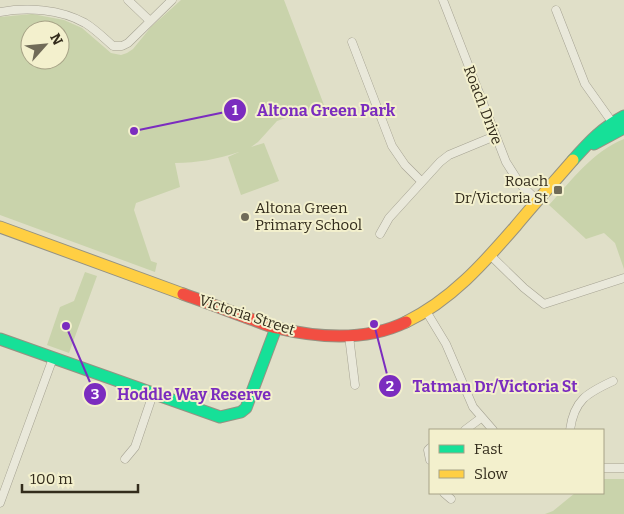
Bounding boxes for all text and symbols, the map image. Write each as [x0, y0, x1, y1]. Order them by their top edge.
north arrow [20, 20, 70, 70]
text: N [46, 31, 66, 48]
street label: Roach Drive [460, 63, 506, 147]
callout: Altona Green Park [222, 95, 405, 126]
text: 1 [232, 101, 239, 119]
text: Altona Green Park [257, 101, 396, 120]
place label: Roach Dr/Victoria St [455, 172, 549, 207]
marker: Roach Dr/Victoria St [552, 184, 564, 196]
place label: Altona Green Primary School [255, 199, 362, 234]
marker: Altona Green Primary School [239, 211, 251, 223]
street label: Victoria Street [197, 291, 298, 339]
callout: Tatman Dr/Victoria St [377, 371, 587, 402]
text: 2 [386, 377, 394, 395]
text: Tatman Dr/Victoria St [412, 377, 578, 396]
callout: Hoddle Way Reserve [82, 379, 281, 410]
text: 3 [91, 385, 99, 403]
text: Hoddle Way Reserve [117, 385, 271, 404]
legend [429, 429, 604, 494]
text: Fast [474, 440, 503, 458]
scale bar [22, 462, 139, 494]
text: Slow [474, 465, 509, 483]
text: 100 m [30, 470, 73, 488]

